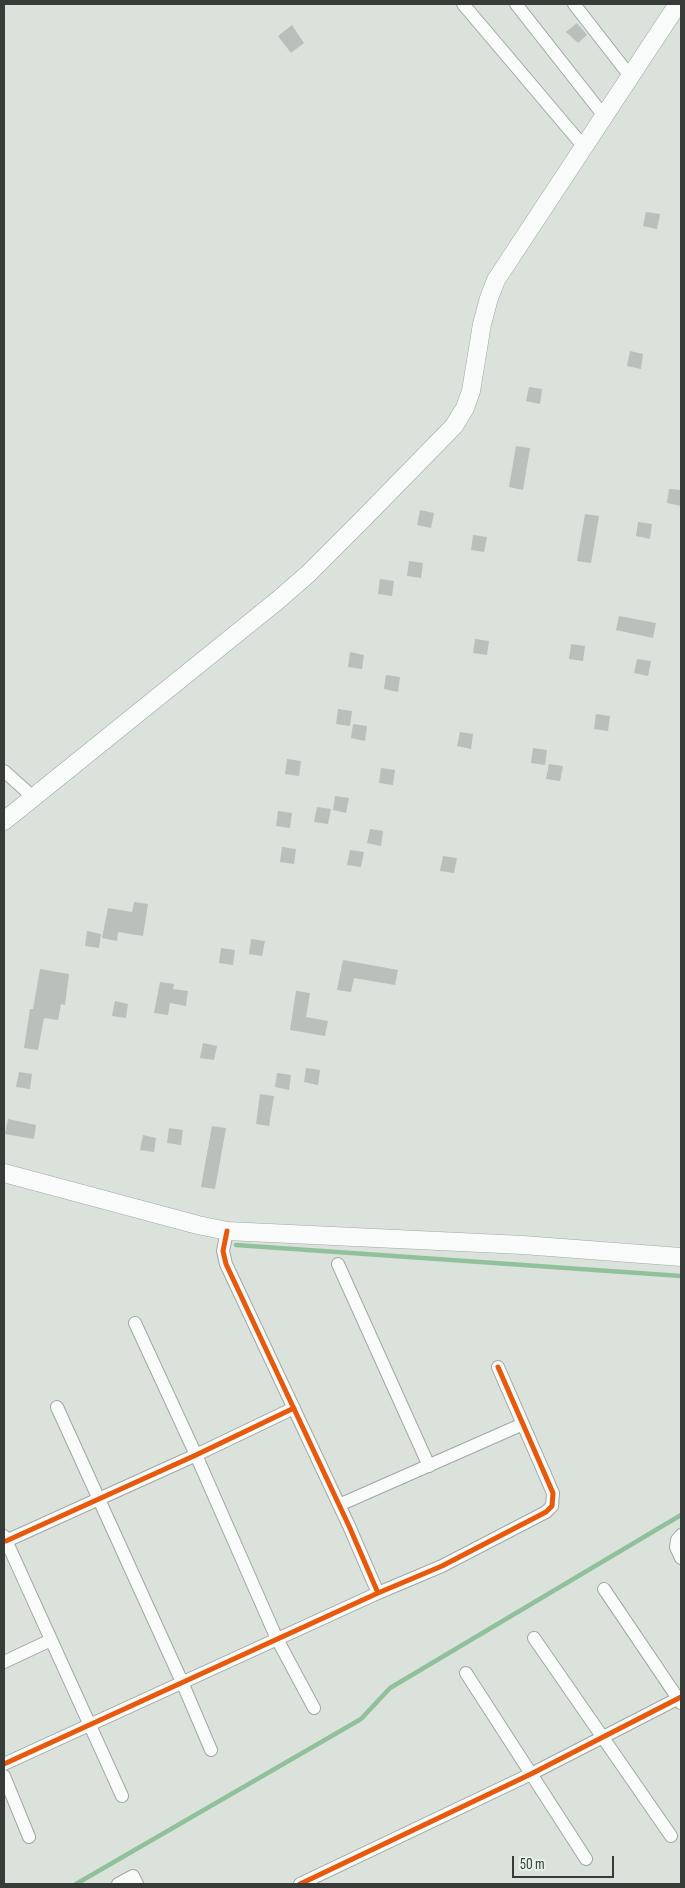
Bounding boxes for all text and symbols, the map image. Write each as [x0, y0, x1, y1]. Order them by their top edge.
scale bar [515, 1846, 618, 1878]
text: 50 m [520, 1855, 545, 1874]

